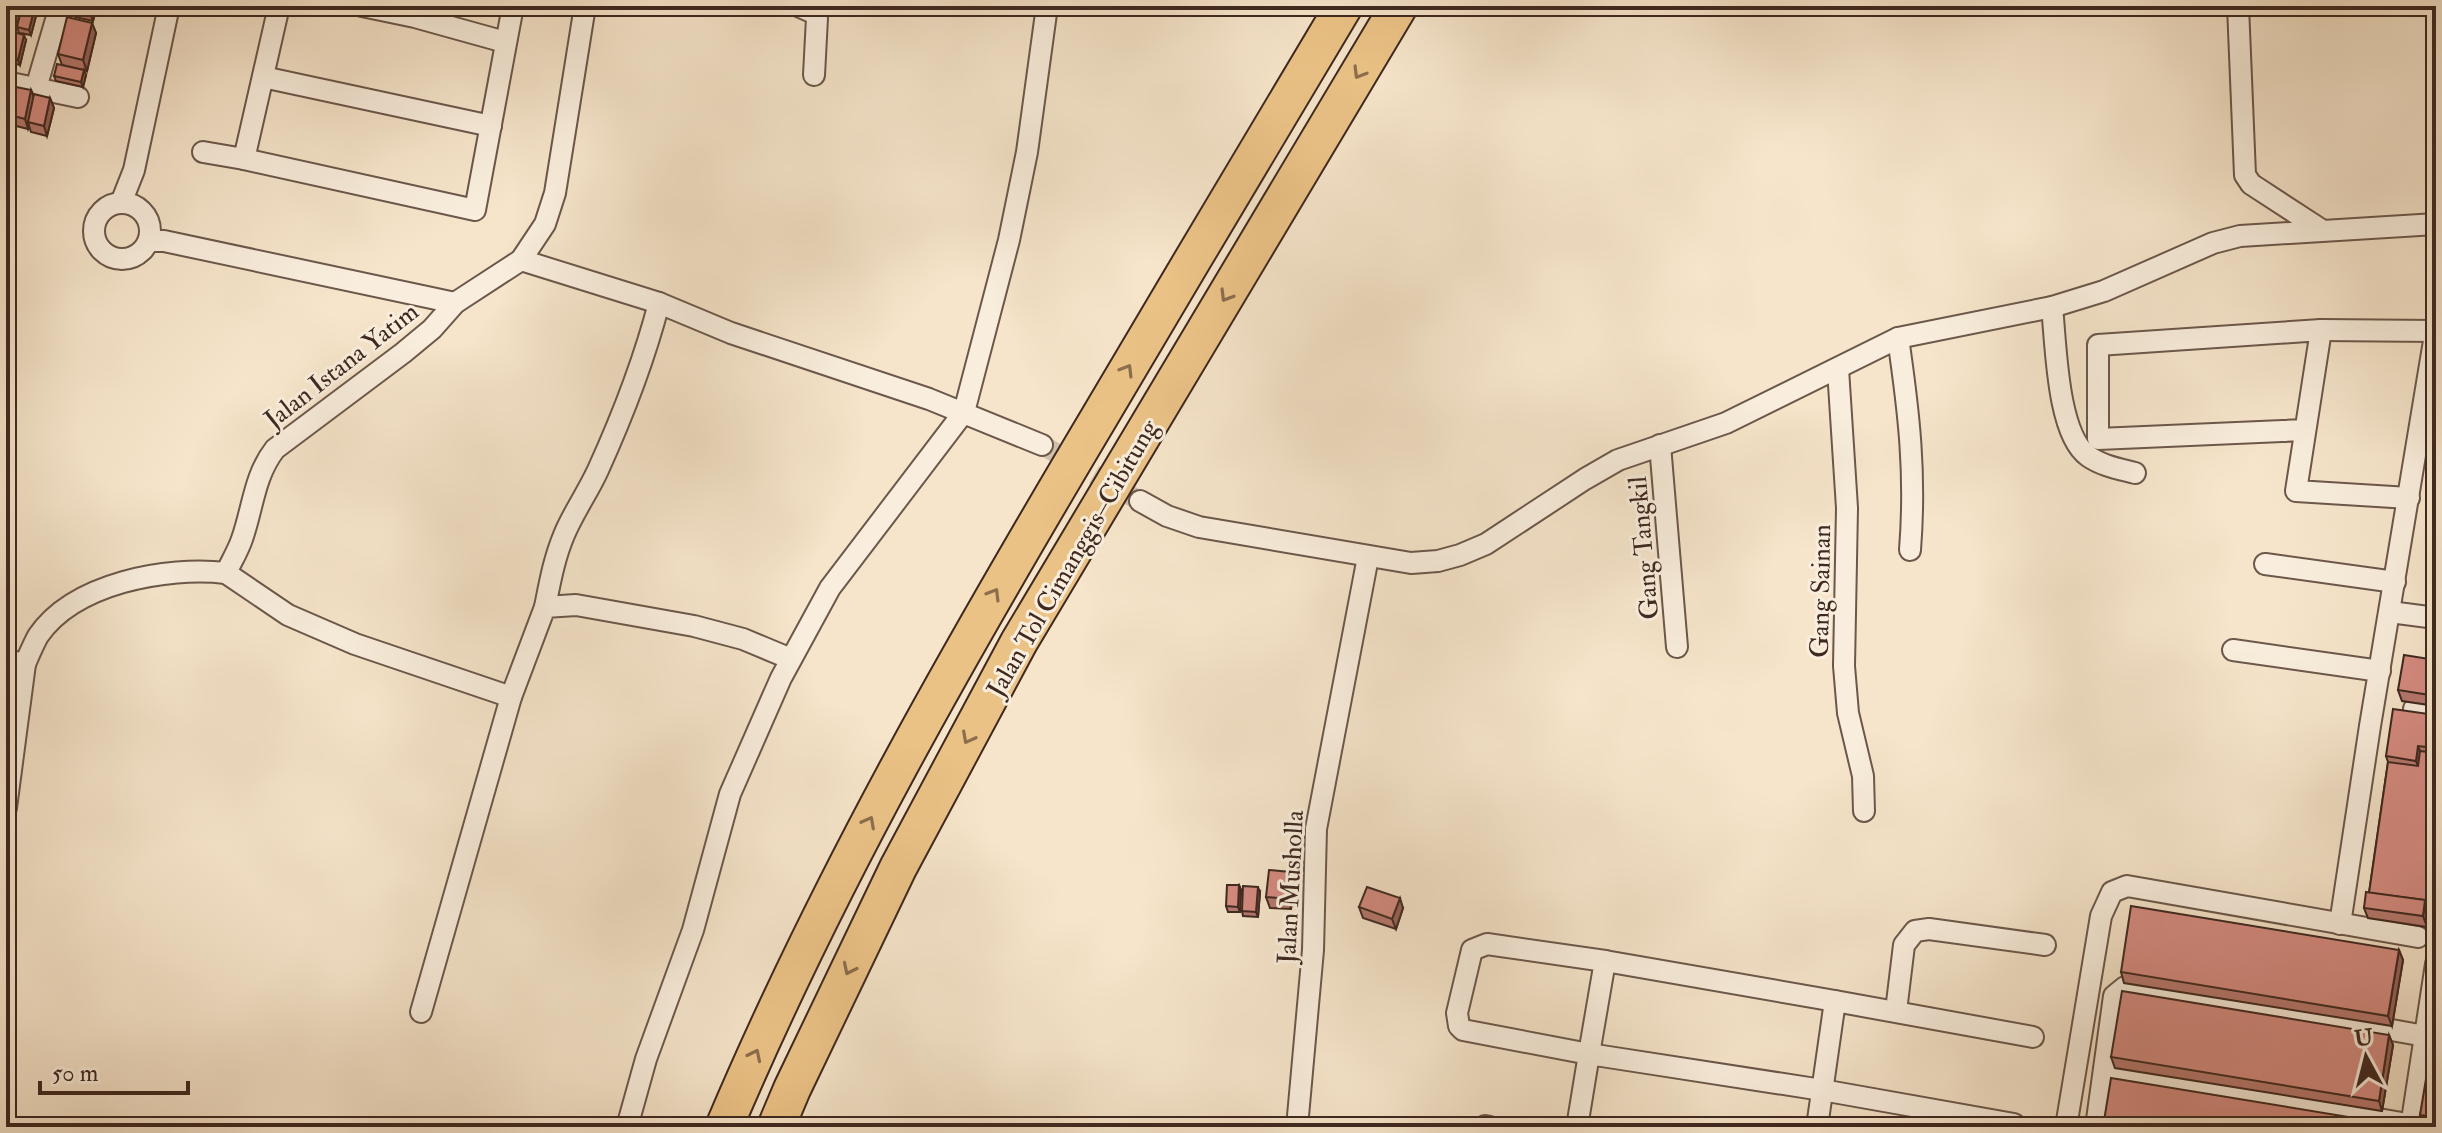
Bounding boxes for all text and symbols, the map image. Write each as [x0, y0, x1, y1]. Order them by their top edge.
one-way arrow [1354, 64, 1369, 79]
one-way arrow [1220, 287, 1236, 302]
street label: Jalan Istana Yatim [257, 296, 425, 436]
one-way arrow [1117, 364, 1133, 379]
street label: Jalan Tol Cimanggis–Cibitung [980, 413, 1166, 704]
street label: Gang Tangkil [1622, 475, 1666, 621]
street label: Gang Sainan [1804, 524, 1838, 658]
one-way arrow [984, 588, 1000, 603]
one-way arrow [962, 730, 977, 744]
street label: Jalan Musholla [1271, 809, 1311, 966]
one-way arrow [859, 816, 875, 830]
one-way arrow [843, 961, 859, 976]
north arrow [2326, 1017, 2406, 1097]
text: U [2353, 1023, 2375, 1053]
scale bar [40, 1045, 188, 1095]
one-way arrow [745, 1049, 761, 1064]
text: 50 m [52, 1058, 99, 1089]

